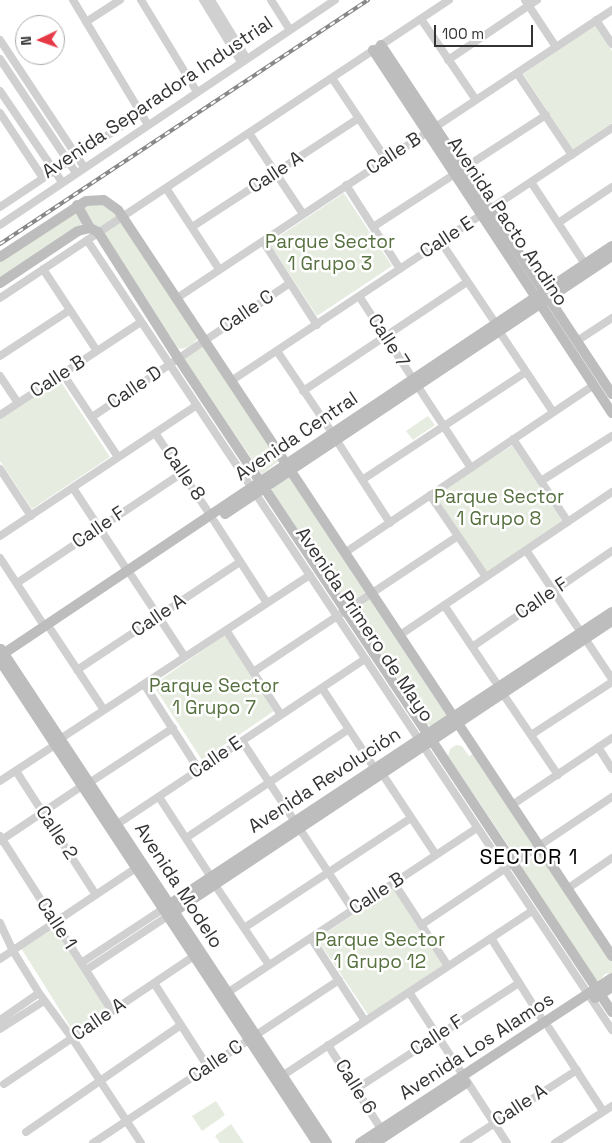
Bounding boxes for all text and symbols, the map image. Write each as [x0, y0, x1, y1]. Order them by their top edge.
street label: Avenida Separadora Industrial [38, 12, 278, 184]
north arrow [15, 15, 65, 65]
scale bar [437, 15, 536, 47]
text: 100 m [442, 24, 484, 43]
text: N [17, 36, 35, 46]
street label: Calle B [362, 128, 426, 180]
street label: Avenida Pacto Andino [442, 133, 572, 311]
street label: Calle A [244, 147, 308, 199]
street label: Calle E [416, 212, 478, 264]
park label: Parque Sector 1 Grupo 3 [265, 232, 395, 276]
street label: Calle C [215, 286, 279, 338]
street label: Calle 7 [362, 310, 414, 372]
street label: Calle B [26, 351, 90, 403]
street label: Calle D [103, 361, 167, 415]
street label: Avenida Central [231, 388, 363, 486]
street label: Calle 8 [157, 443, 209, 505]
park label: Parque Sector 1 Grupo 8 [434, 487, 564, 531]
street label: Calle F [68, 502, 130, 554]
street label: Avenida Primero de Mayo [290, 523, 438, 727]
street label: Calle F [511, 573, 573, 625]
street label: Calle A [128, 590, 190, 642]
park label: Parque Sector 1 Grupo 7 [149, 676, 279, 720]
street label: Avenida Revolución [244, 723, 406, 839]
street label: Calle E [185, 732, 247, 784]
street label: Calle 2 [30, 802, 82, 864]
street label: Avenida Modelo [129, 819, 227, 953]
district label: SECTOR 1 [479, 845, 579, 871]
street label: Calle B [345, 868, 409, 920]
street label: Calle 1 [31, 894, 81, 954]
park label: Parque Sector 1 Grupo 12 [315, 930, 445, 974]
street label: Avenida Los Alamos [395, 989, 559, 1105]
street label: Calle A [68, 994, 130, 1046]
street label: Calle F [406, 1010, 468, 1062]
street label: Calle C [184, 1036, 248, 1088]
street label: Calle 6 [329, 1055, 381, 1119]
street label: Calle A [488, 1080, 552, 1132]

